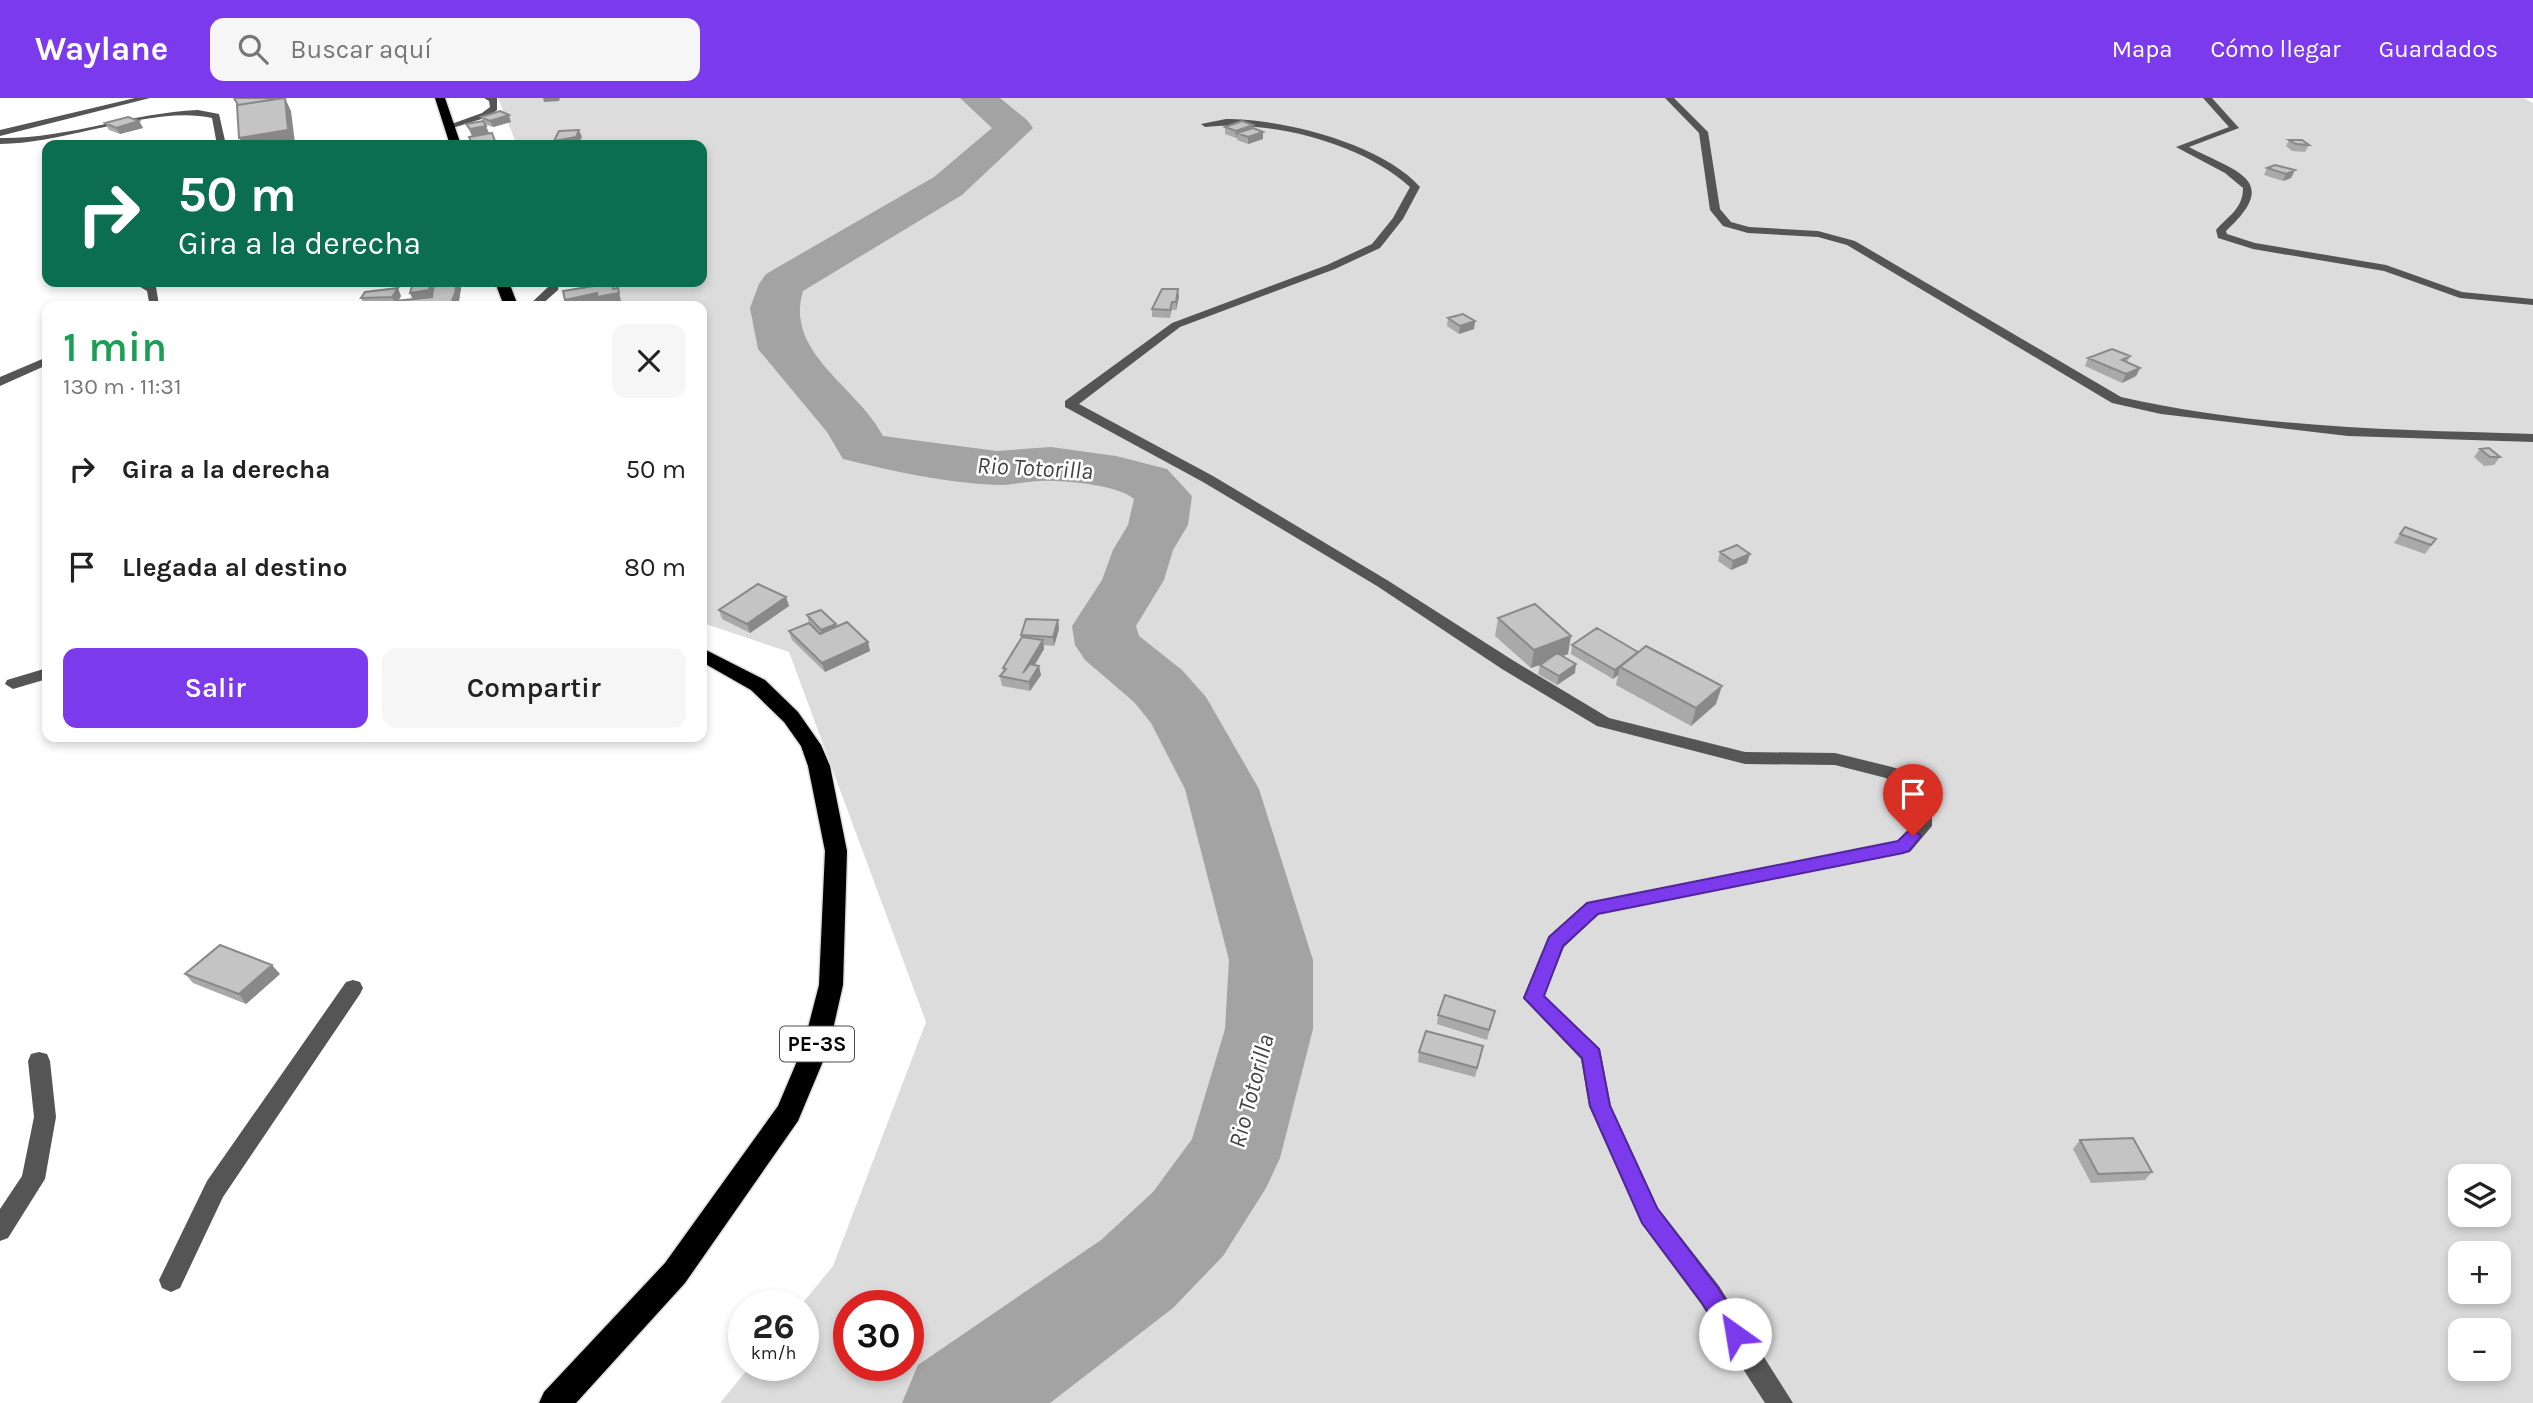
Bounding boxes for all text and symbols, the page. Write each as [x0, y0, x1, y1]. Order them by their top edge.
search box [210, 18, 700, 81]
text: Waylane [35, 30, 168, 68]
icon: search [234, 30, 272, 68]
text: Buscar aquí [290, 34, 432, 65]
text: Mapa [2112, 35, 2172, 63]
text: Cómo llegar [2210, 35, 2341, 63]
text: Guardados [2379, 35, 2498, 63]
text: 50 m [178, 166, 296, 223]
icon: right [63, 168, 154, 259]
text: Gira a la derecha [178, 225, 421, 262]
text: 1 min [63, 322, 167, 372]
button: close [612, 324, 686, 398]
text: 130 m · 11:31 [63, 373, 182, 400]
icon: right [63, 450, 101, 488]
water label: Rio Totorilla [976, 451, 1094, 485]
text: Gira a la derecha [122, 454, 331, 485]
text: 50 m [625, 454, 686, 485]
icon: arrive [63, 548, 101, 586]
text: Llegada al destino [122, 552, 348, 583]
text: 80 m [624, 552, 686, 583]
button: Salir [63, 648, 368, 728]
button: Compartir [382, 648, 686, 728]
pin [1883, 764, 1943, 836]
icon: arrive [1894, 775, 1932, 813]
road number: PE-3S [780, 1026, 854, 1062]
water label: Rio Totorilla [1222, 1031, 1280, 1151]
map controls [2448, 1164, 2511, 1381]
button: layers [2448, 1164, 2511, 1227]
button: + [2448, 1241, 2511, 1304]
speed limit sign: 30 [833, 1290, 924, 1381]
position arrow [1698, 1297, 1772, 1371]
text: 26 [752, 1306, 795, 1347]
button: − [2448, 1318, 2511, 1381]
text: km/h [751, 1342, 796, 1364]

